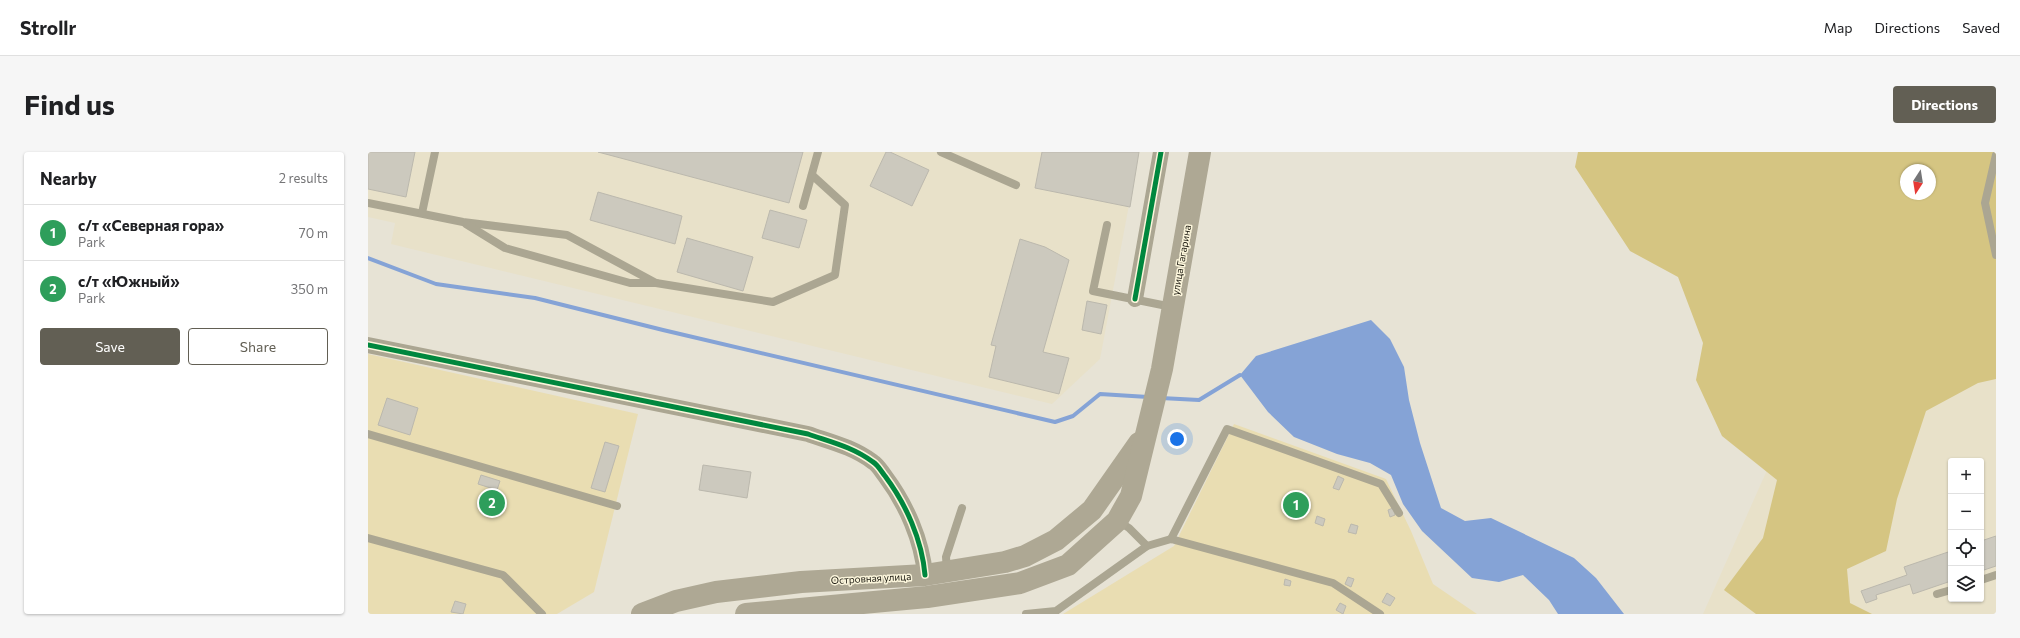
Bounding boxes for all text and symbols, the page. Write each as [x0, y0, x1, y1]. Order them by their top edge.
text: Strollr [20, 16, 76, 39]
text: Map [1824, 19, 1853, 36]
text: Directions [1875, 19, 1940, 36]
text: Saved [1962, 19, 2000, 36]
button: Directions [1893, 86, 1996, 123]
text: Find us [24, 87, 115, 121]
north arrow [1900, 164, 1936, 200]
text: Nearby [40, 168, 97, 189]
text: 2 results [279, 170, 328, 186]
text: с/т «Северная гора» [78, 216, 224, 234]
street label: улица Гагарина [1169, 224, 1193, 296]
text: 1 [50, 225, 56, 241]
text: 70 m [299, 225, 328, 241]
text: Park [78, 234, 105, 250]
text: с/т «Южный» [78, 272, 180, 290]
text: 2 [49, 281, 57, 297]
text: 350 m [291, 281, 328, 297]
text: Park [78, 290, 105, 306]
button: Save [40, 328, 180, 365]
button: Share [188, 328, 328, 365]
your location [1167, 429, 1187, 449]
map controls [1948, 458, 1984, 602]
button: + [1948, 458, 1984, 494]
pin: 2 [479, 488, 505, 518]
pin: 1 [1283, 490, 1309, 520]
button: − [1948, 494, 1984, 530]
button: locate [1948, 530, 1984, 566]
button: layers [1948, 566, 1984, 602]
street label: Островная улица [831, 570, 911, 586]

